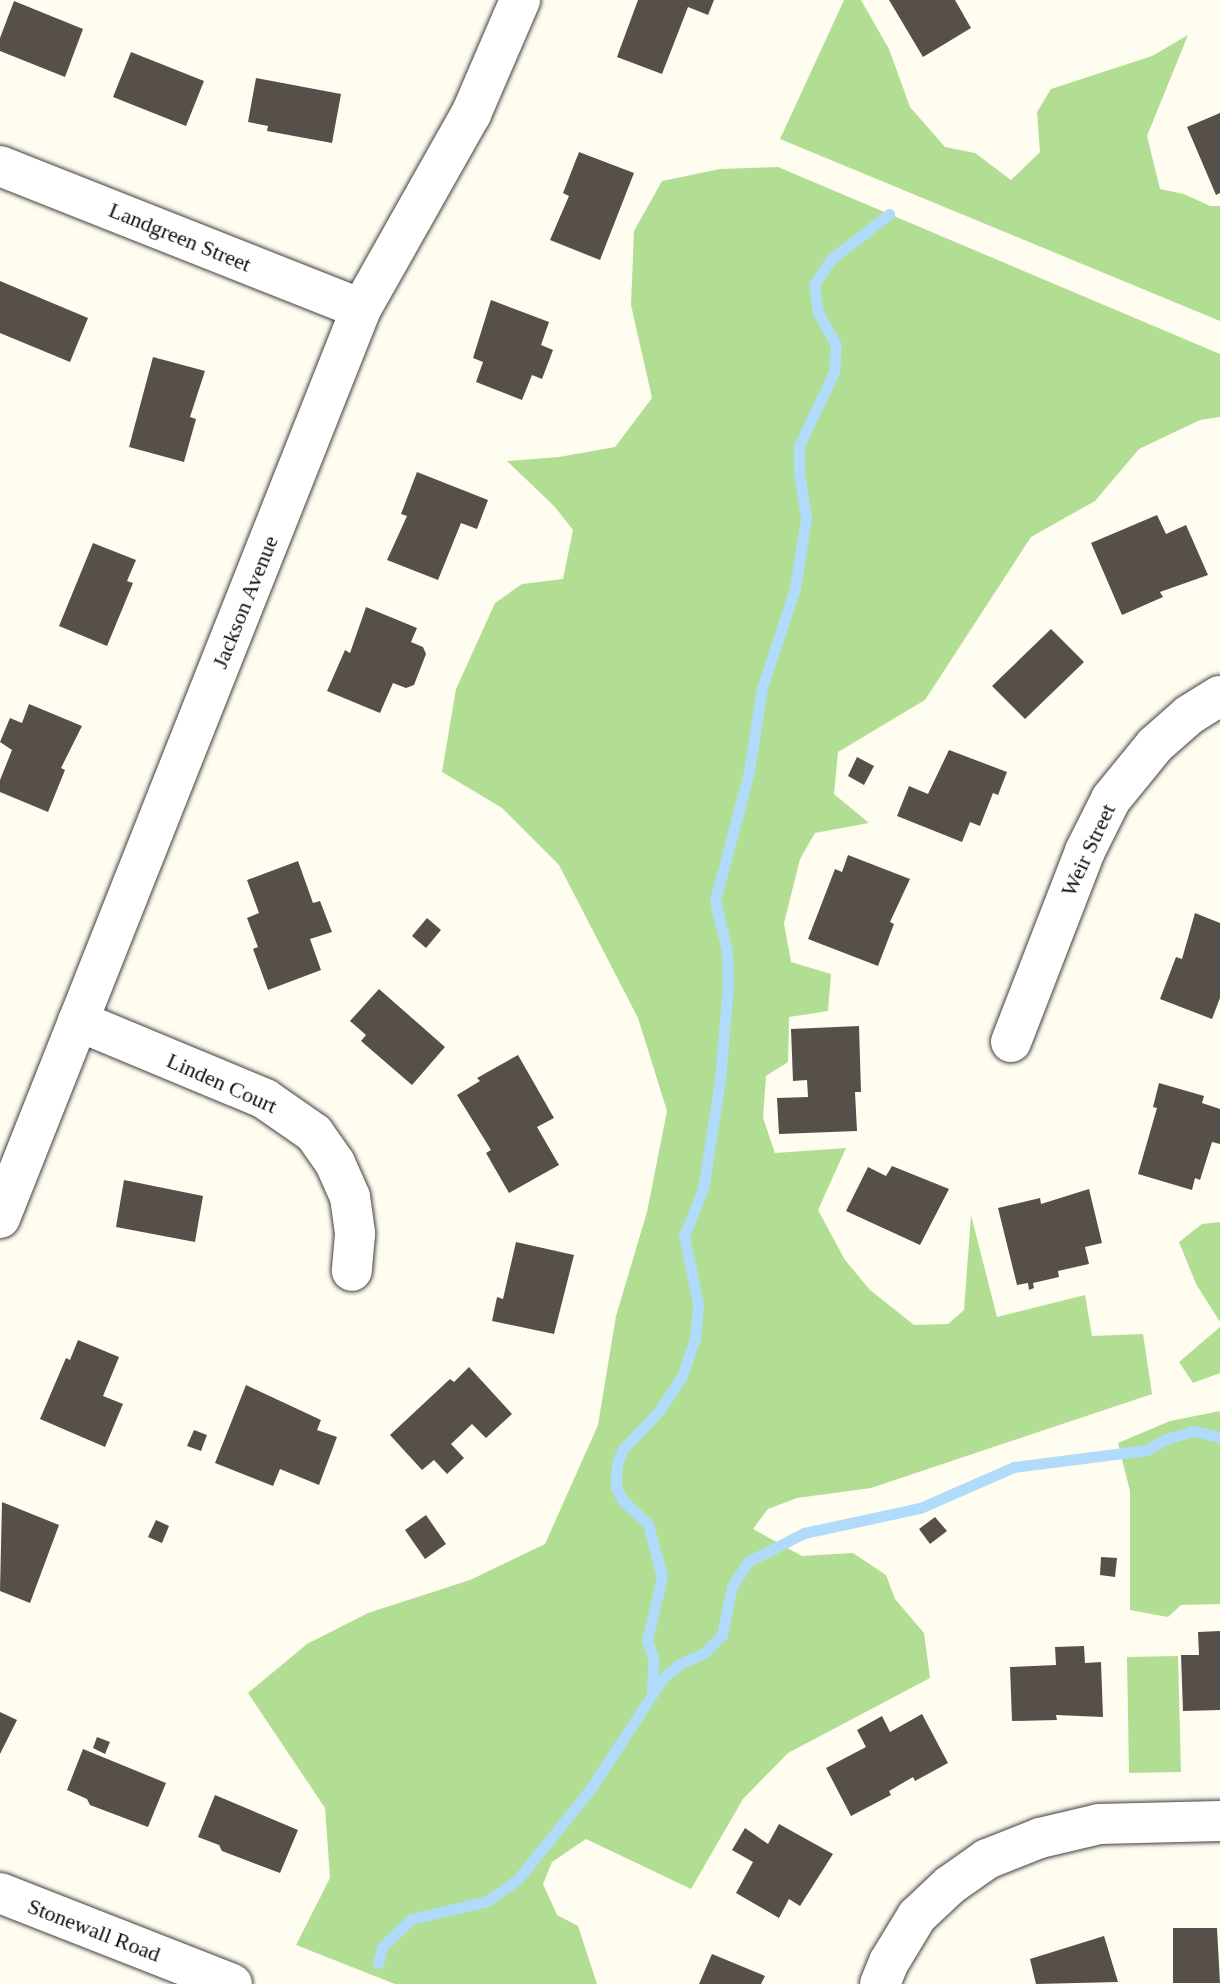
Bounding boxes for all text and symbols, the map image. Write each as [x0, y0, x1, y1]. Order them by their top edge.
street label: Landgreen Street [105, 197, 255, 277]
street label: Jackson Avenue [206, 531, 284, 673]
street label: Weir Street [1055, 800, 1121, 900]
street label: Linden Court [163, 1047, 281, 1119]
street label: Stonewall Road [24, 1893, 164, 1967]

